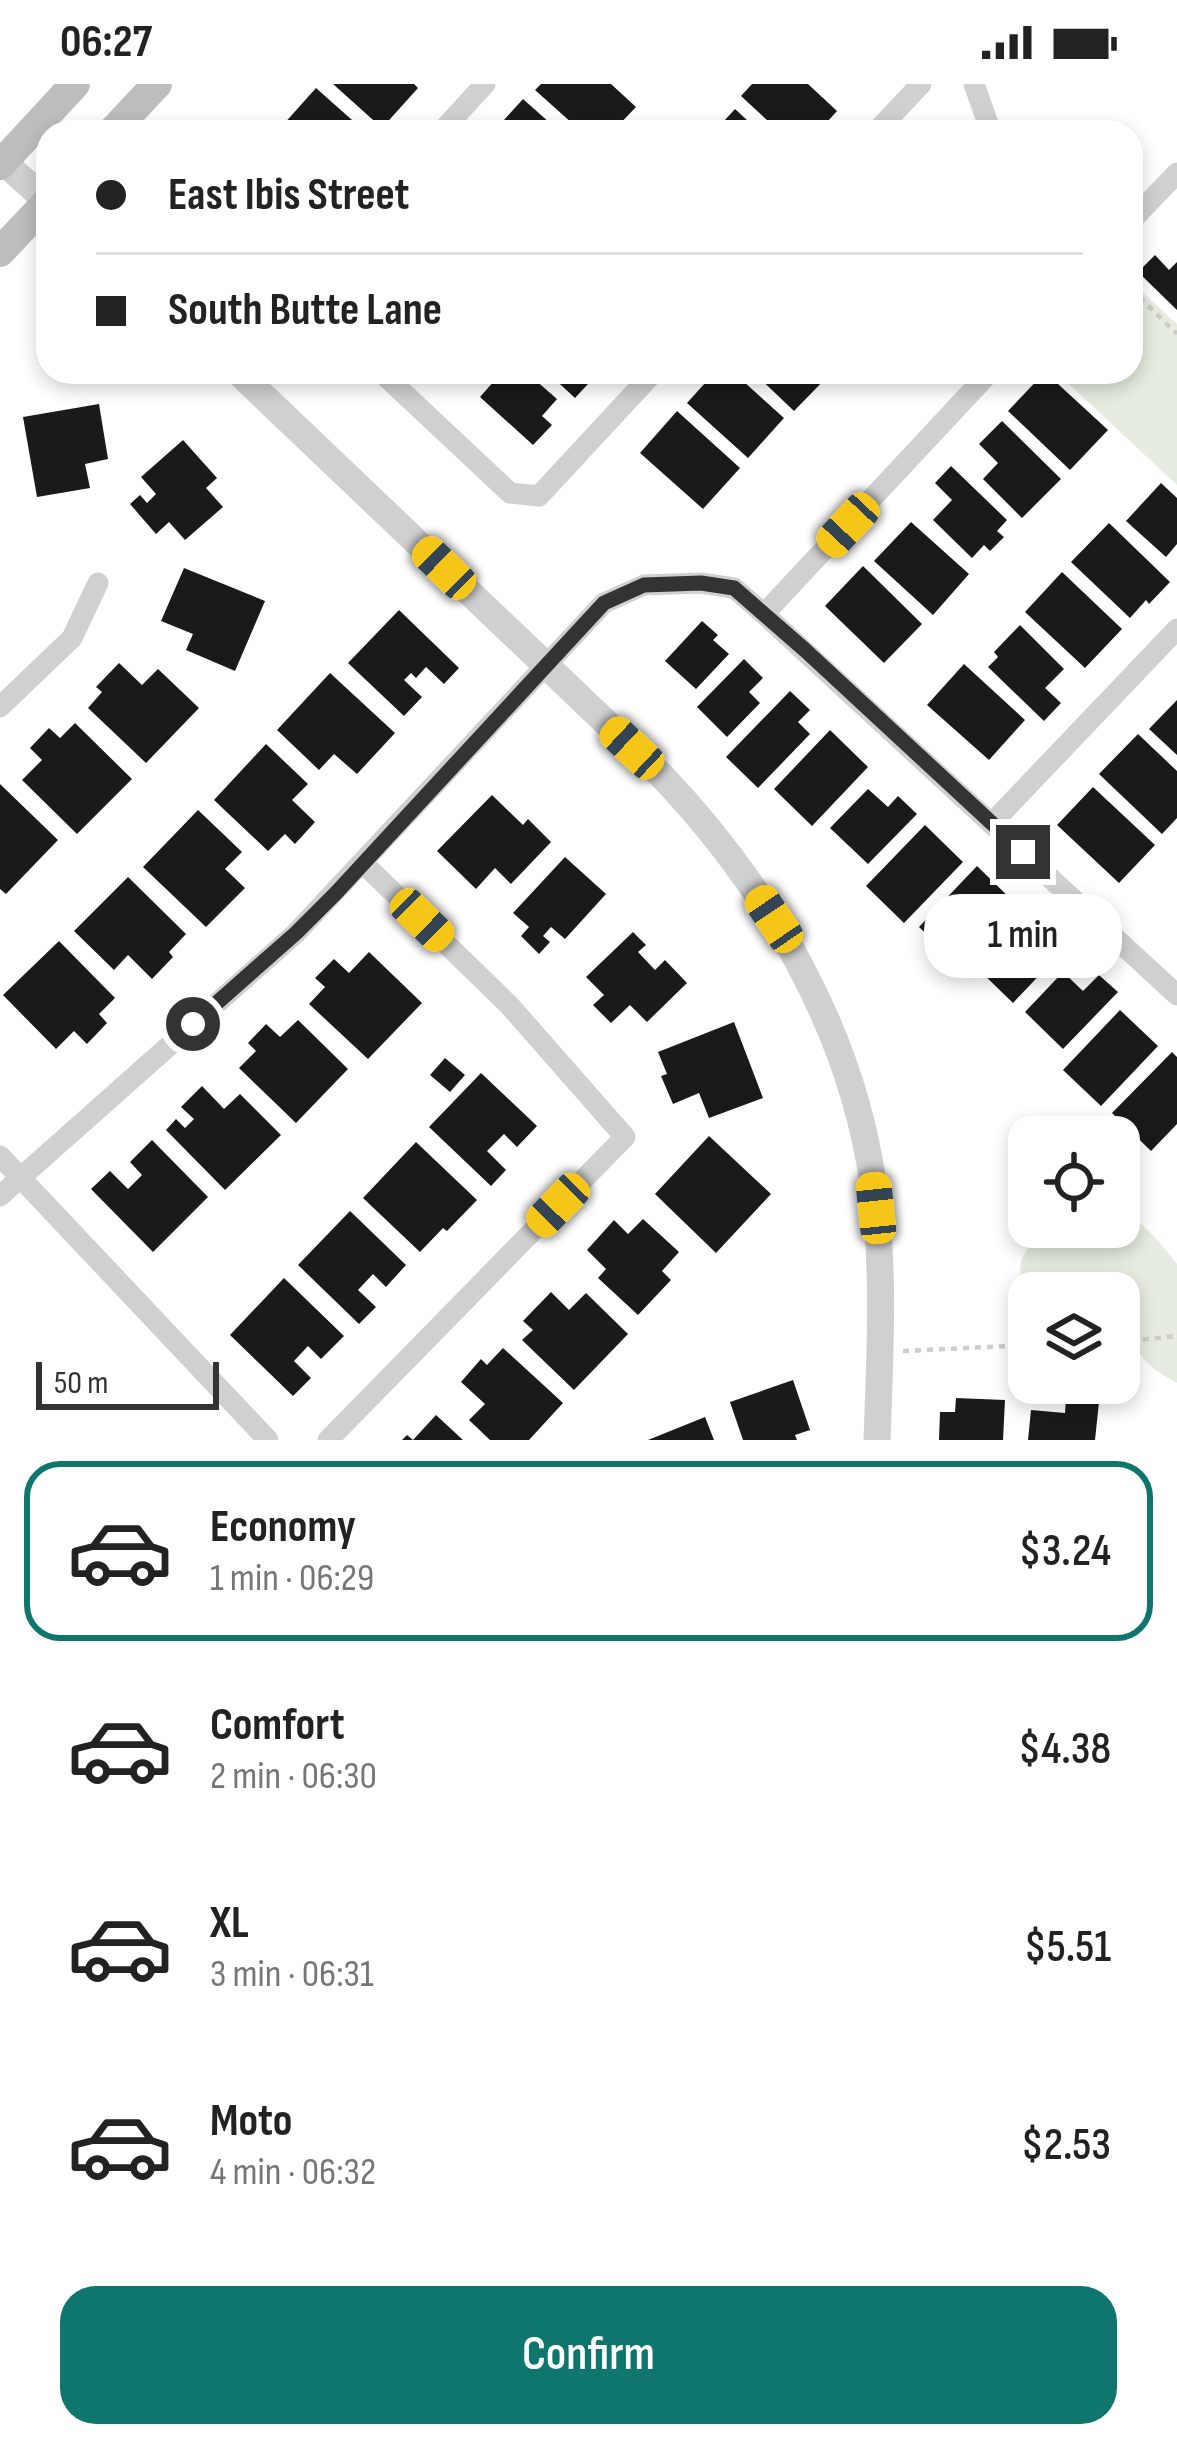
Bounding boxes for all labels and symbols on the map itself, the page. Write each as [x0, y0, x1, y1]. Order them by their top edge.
car [810, 486, 886, 564]
car [406, 530, 482, 606]
car [593, 710, 671, 786]
route end [996, 825, 1050, 879]
car [739, 879, 809, 959]
car [384, 882, 460, 958]
callout: 1 min [924, 894, 1122, 978]
route start [166, 997, 220, 1051]
car [520, 1167, 596, 1243]
car [854, 1170, 898, 1246]
scale bar [36, 1356, 219, 1409]

